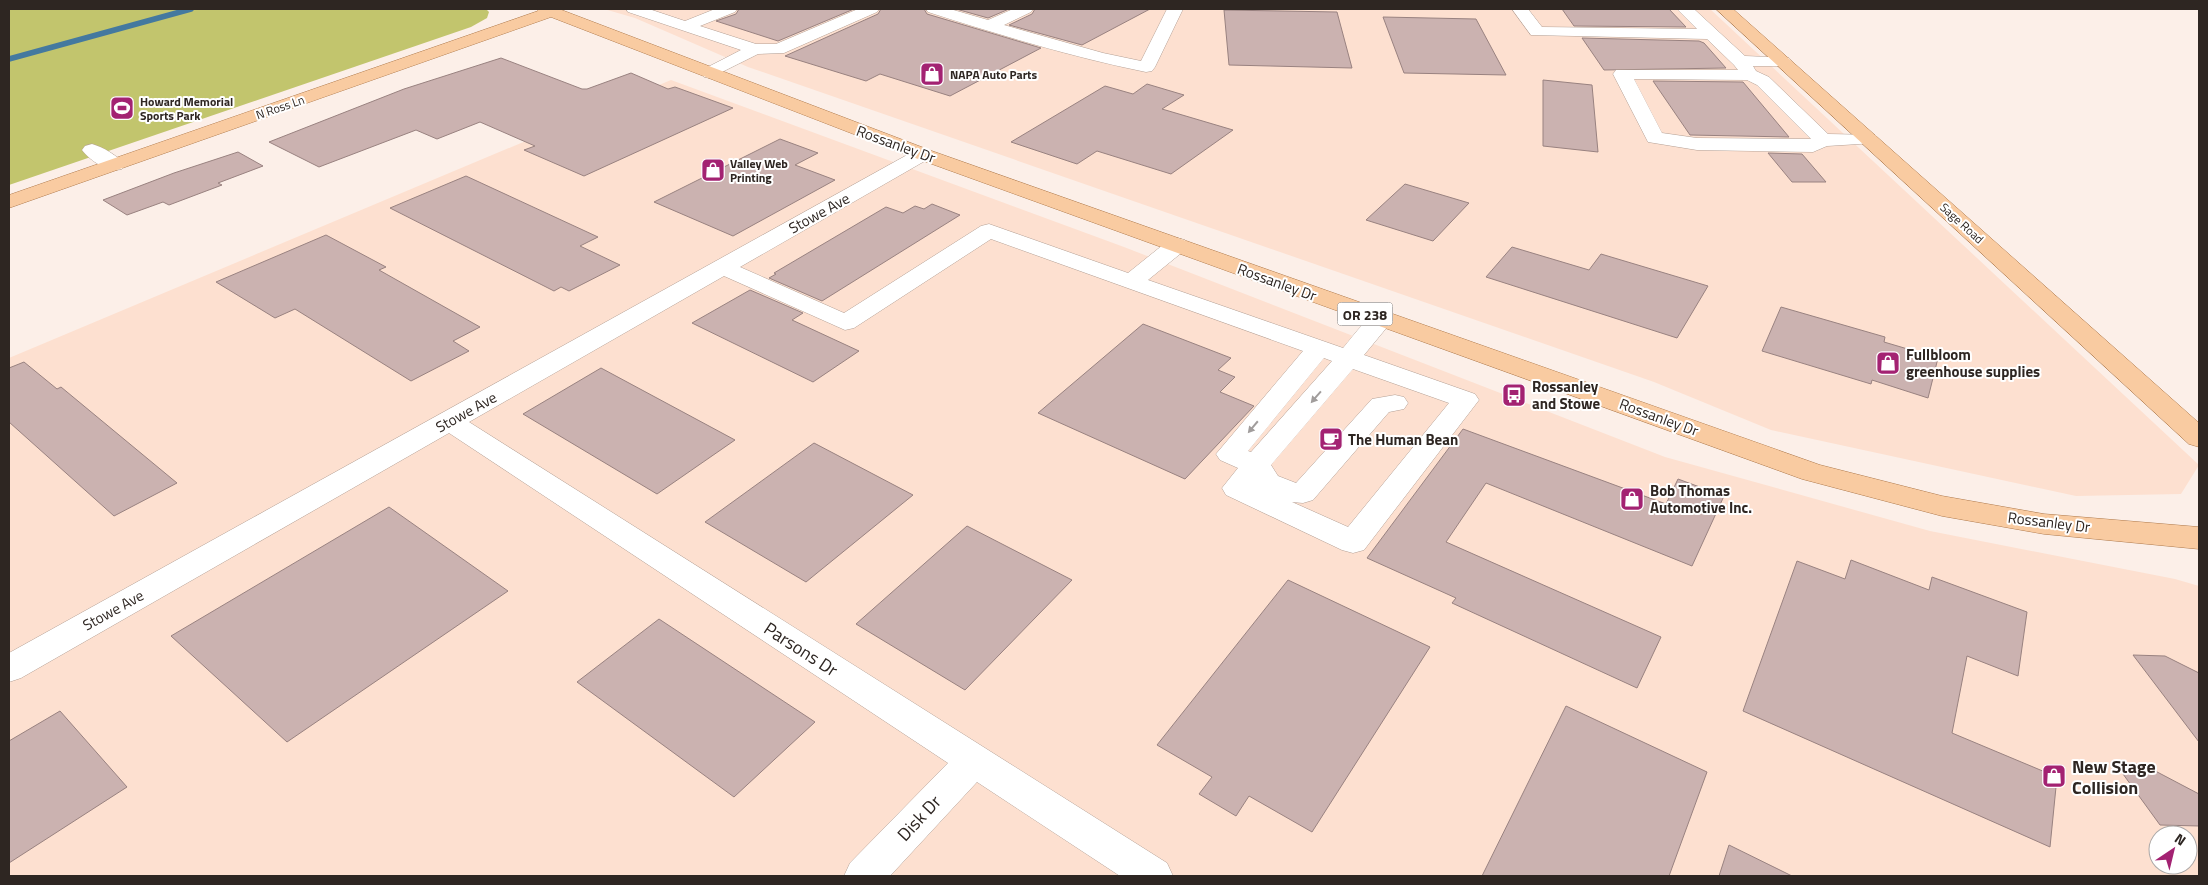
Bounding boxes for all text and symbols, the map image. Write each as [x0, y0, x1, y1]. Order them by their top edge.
shop icon: NAPA Auto Parts [919, 61, 945, 87]
place label: NAPA Auto Parts [950, 65, 1037, 84]
street label: N Ross Ln [253, 90, 307, 124]
place label: Howard Memorial Sports Park [140, 92, 233, 125]
sports icon: Howard Memorial Sports Park [109, 95, 135, 121]
street label: Rossanley Dr [853, 119, 939, 169]
place label: Valley Web Printing [730, 154, 788, 187]
shop icon: Valley Web Printing [700, 157, 726, 183]
street label: Stowe Ave [784, 187, 854, 239]
street label: Sage Road [1936, 198, 1988, 248]
street label: Rossanley Dr [1234, 257, 1320, 307]
road number: OR 238 [1338, 302, 1392, 326]
place label: Fullbloom greenhouse supplies [1906, 343, 2040, 383]
shop icon: Fullbloom greenhouse supplies [1875, 350, 1901, 376]
place label: Rossanley and Stowe [1532, 375, 1601, 415]
bus stop icon: Rossanley and Stowe [1501, 382, 1527, 408]
street label: Stowe Ave [431, 386, 501, 438]
one-way arrow [1311, 391, 1322, 403]
street label: Rossanley Dr [1616, 392, 1702, 442]
one-way arrow [1247, 420, 1258, 433]
cafe icon: The Human Bean [1318, 426, 1344, 452]
place label: The Human Bean [1348, 428, 1458, 451]
place label: Bob Thomas Automotive Inc. [1650, 479, 1752, 519]
shop icon: Bob Thomas Automotive Inc. [1619, 486, 1645, 512]
street label: Rossanley Dr [2006, 506, 2092, 538]
street label: Stowe Ave [78, 584, 148, 636]
street label: Parsons Dr [759, 615, 843, 683]
place label: New Stage Collision [2072, 753, 2156, 801]
shop icon: New Stage Collision [2041, 763, 2067, 789]
street label: Disk Dr [891, 789, 947, 847]
north arrow [2148, 825, 2198, 875]
text: N [2171, 828, 2191, 850]

